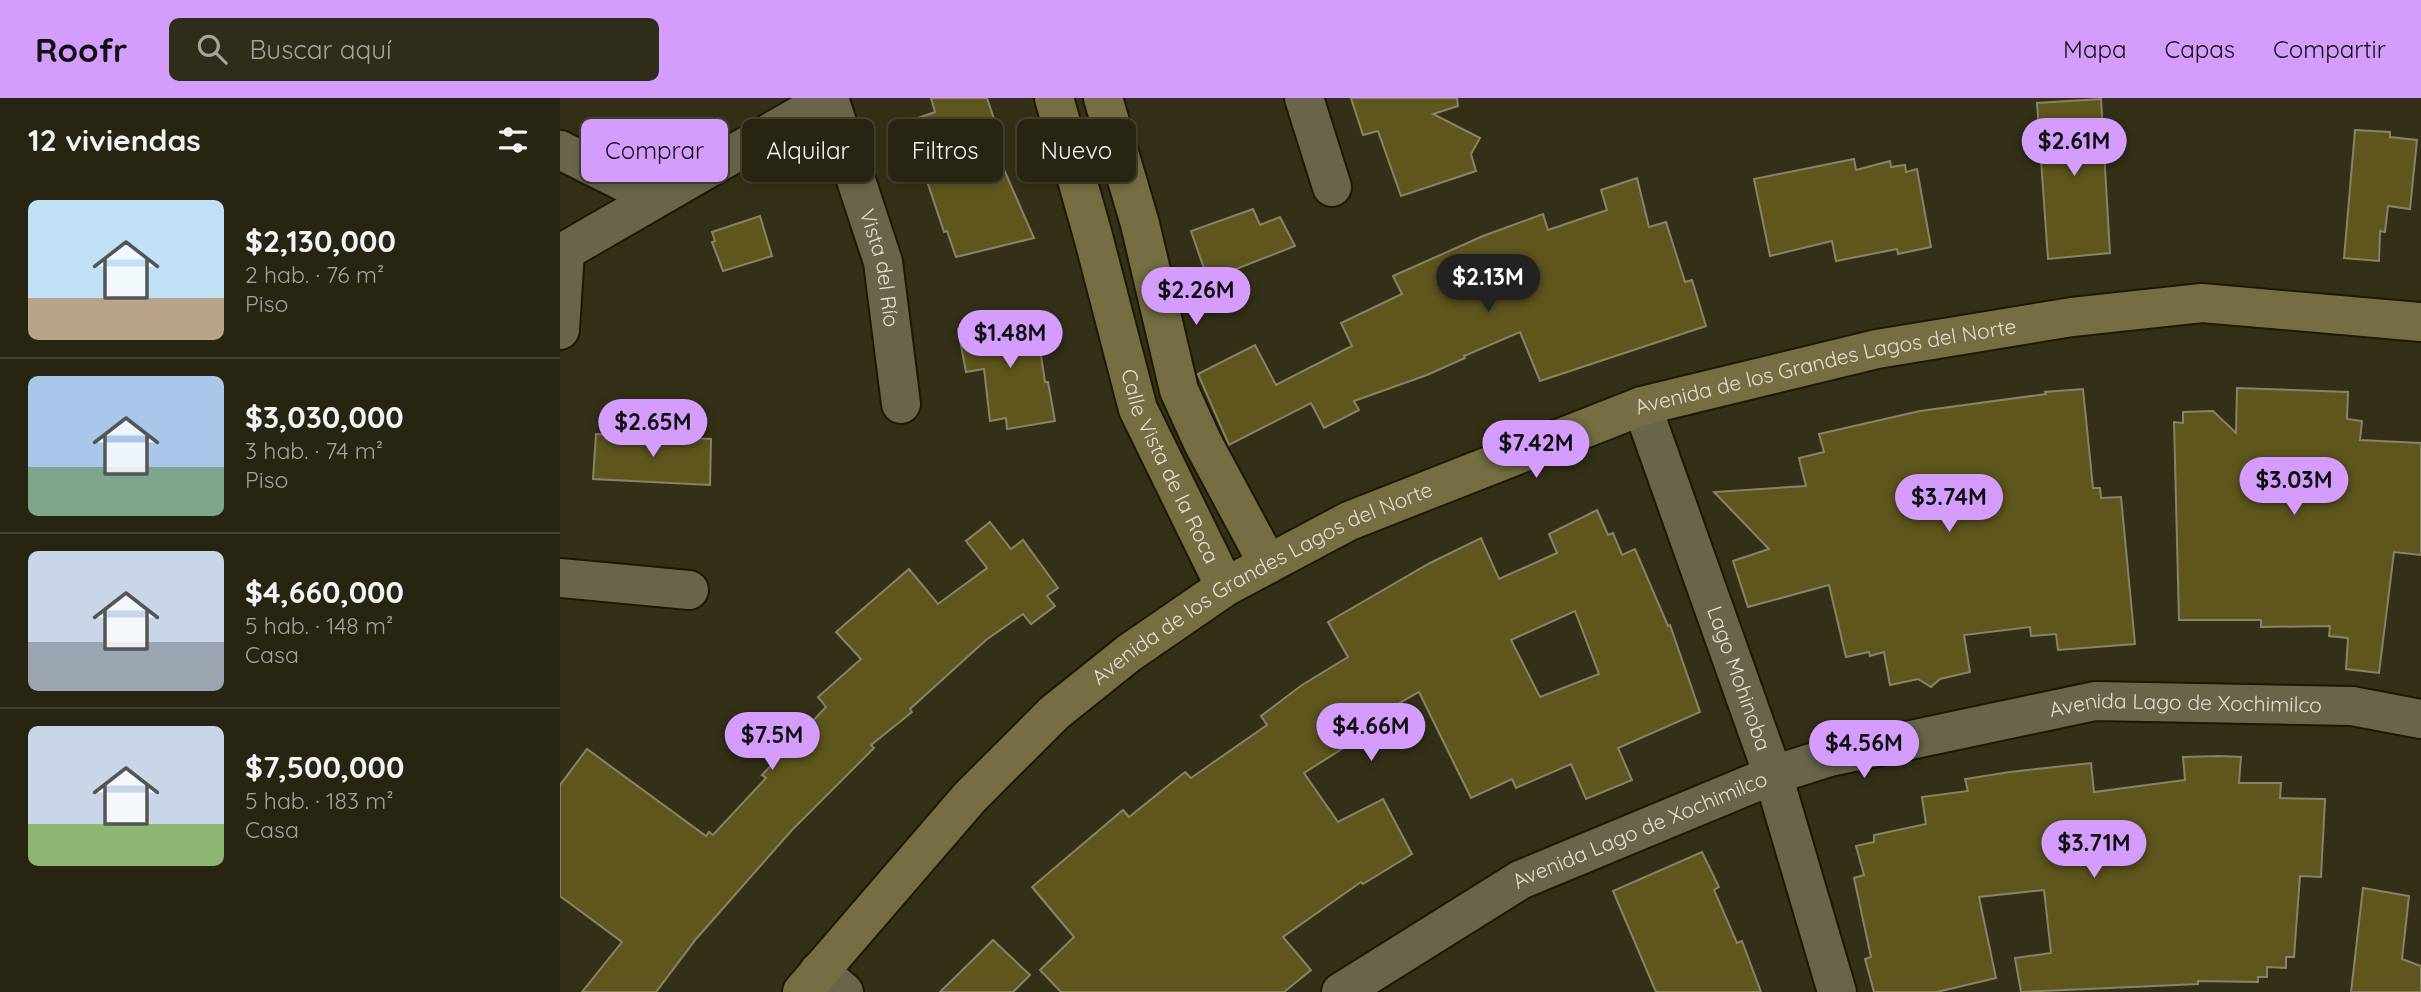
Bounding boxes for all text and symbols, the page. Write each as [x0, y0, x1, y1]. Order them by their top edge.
search box [169, 18, 659, 81]
text: Roofr [35, 29, 127, 70]
icon: search [193, 30, 231, 68]
text: Buscar aquí [249, 33, 392, 66]
text: Mapa [2063, 34, 2127, 64]
text: Capas [2165, 34, 2235, 64]
text: Compartir [2273, 34, 2386, 64]
pin: $2.61M [2017, 118, 2131, 178]
chip: Comprar [581, 119, 728, 182]
chip: Alquilar [742, 119, 874, 182]
chip: Filtros [888, 119, 1003, 182]
chip: Nuevo [1017, 119, 1136, 182]
text: 12 viviendas [28, 121, 201, 159]
icon: filters [494, 121, 532, 159]
text: $2.61M [2038, 126, 2110, 155]
street label: Vista del Río [854, 206, 905, 329]
text: $2,130,000 [245, 222, 396, 260]
icon: home [84, 228, 168, 312]
pin: $2.13M [1431, 254, 1545, 314]
text: 2 hab. · 76 m² [245, 260, 384, 289]
text: $2.13M [1452, 262, 1524, 291]
pin: $2.26M [1139, 268, 1253, 327]
text: $2.26M [1157, 275, 1235, 304]
text: Piso [245, 289, 288, 318]
pin: $1.48M [953, 310, 1067, 370]
street label: Avenida de los Grandes Lagos del Norte [1631, 312, 2018, 420]
text: $1.48M [974, 318, 1046, 347]
street label: Calle Vista de la Roca [1116, 366, 1225, 567]
text: $3,030,000 [245, 398, 404, 436]
pin: $2.65M [596, 400, 710, 459]
icon: home [84, 404, 168, 488]
text: $2.65M [614, 407, 692, 436]
pin: $7.42M [1479, 420, 1593, 480]
text: $7.42M [1498, 428, 1574, 457]
text: 3 hab. · 74 m² [245, 436, 383, 465]
pin: $3.03M [2237, 458, 2351, 517]
text: Piso [245, 465, 288, 494]
text: $3.03M [2255, 465, 2333, 494]
pin: $3.74M [1892, 474, 2006, 534]
street label: Avenida de los Grandes Lagos del Norte [1086, 476, 1436, 690]
text: $3.74M [1911, 482, 1987, 511]
text: $4,660,000 [245, 573, 404, 611]
icon: home [84, 579, 168, 663]
street label: Lago Mohinoba [1702, 602, 1777, 754]
text: 5 hab. · 148 m² [245, 611, 393, 640]
text: Casa [245, 640, 299, 669]
street label: Avenida Lago de Xochimilco [2047, 687, 2322, 722]
pin: $4.66M [1314, 704, 1428, 763]
text: $4.66M [1332, 711, 1410, 740]
pin: $7.5M [723, 712, 821, 772]
text: $7.5M [741, 720, 803, 749]
pin: $4.56M [1807, 720, 1921, 780]
text: $4.56M [1825, 728, 1903, 757]
text: $7,500,000 [245, 748, 404, 786]
icon: home [84, 754, 168, 838]
street label: Avenida Lago de Xochimilco [1507, 765, 1771, 894]
text: 5 hab. · 183 m² [245, 786, 394, 815]
text: Casa [245, 815, 299, 844]
pin: $3.71M [2037, 820, 2151, 880]
text: $3.71M [2057, 828, 2131, 857]

